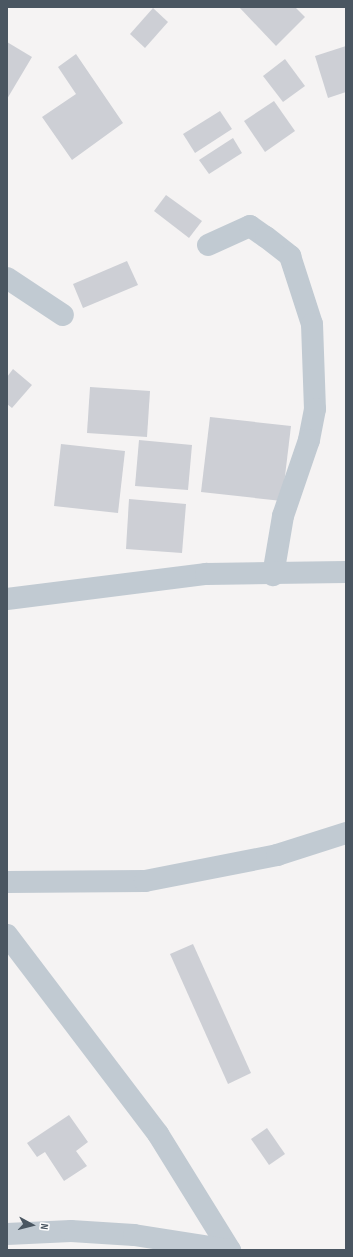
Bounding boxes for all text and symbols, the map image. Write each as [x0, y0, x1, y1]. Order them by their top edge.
north arrow [12, 1205, 52, 1245]
text: N [38, 1223, 51, 1230]

